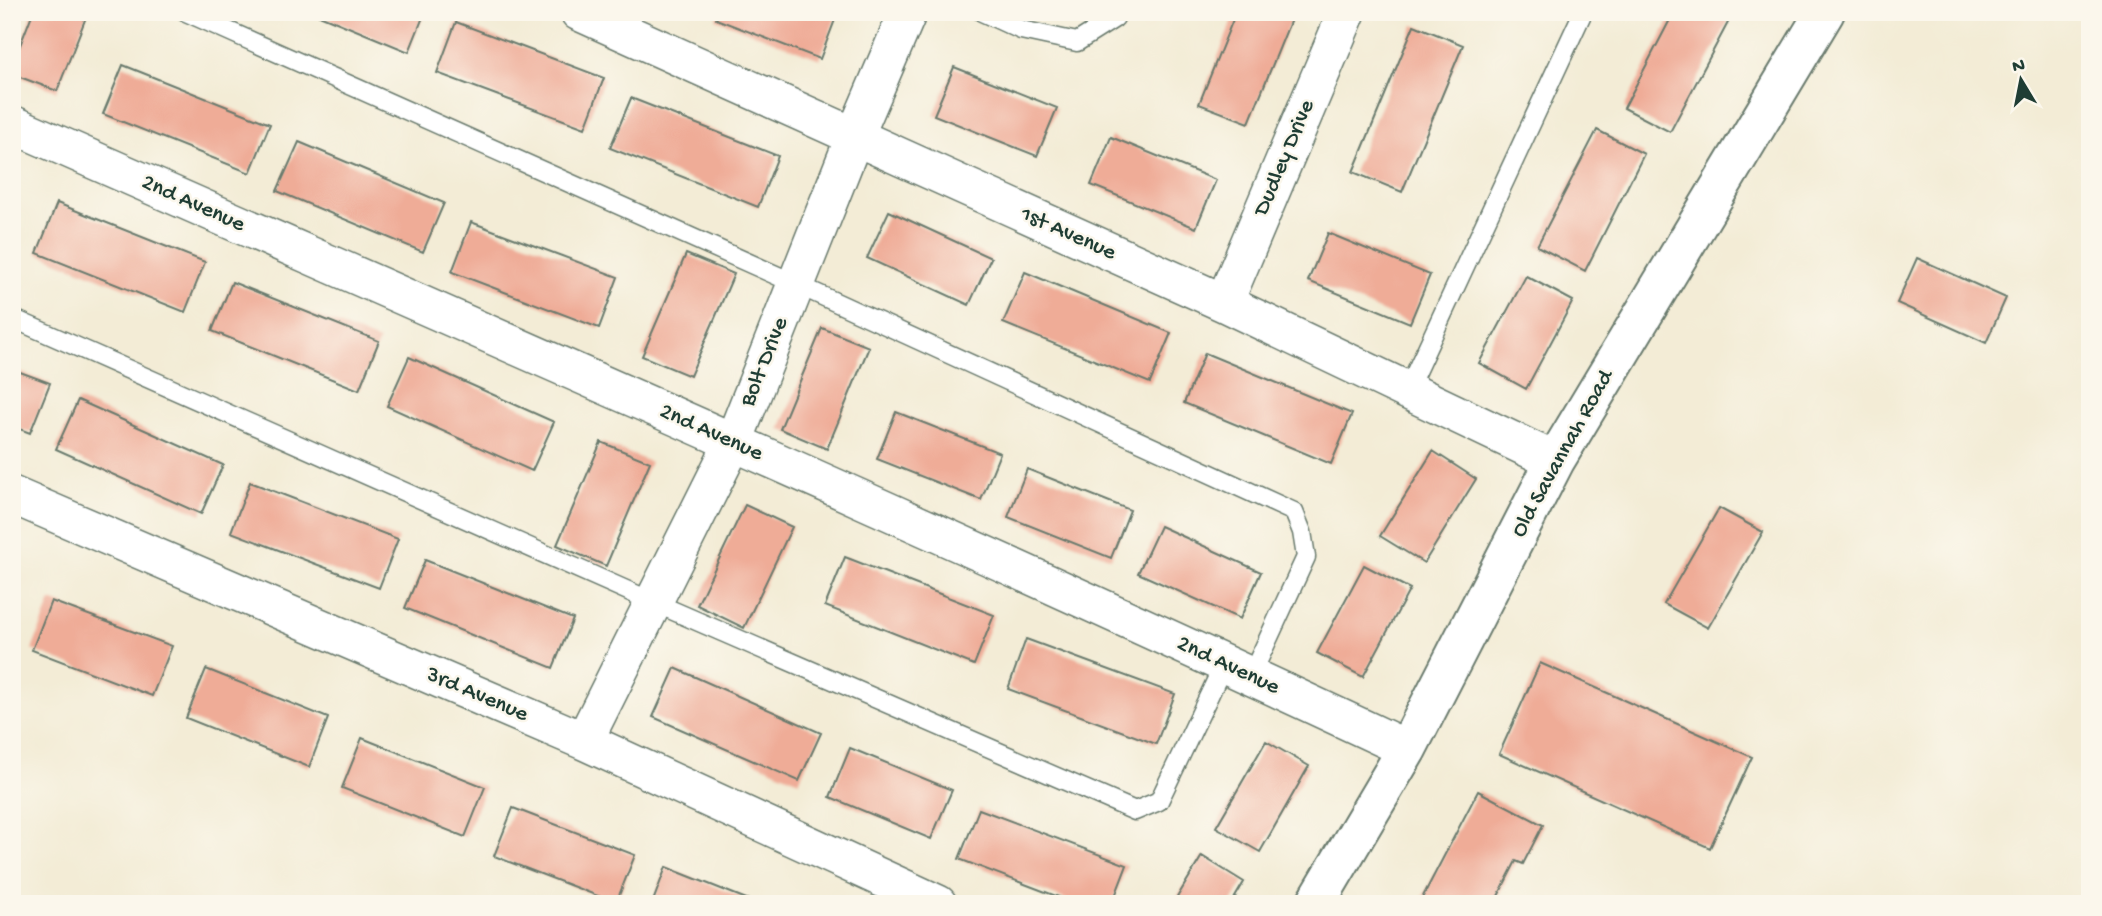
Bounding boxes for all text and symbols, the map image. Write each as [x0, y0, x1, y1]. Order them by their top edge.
north arrow [1986, 46, 2056, 116]
text: N [2011, 54, 2027, 79]
street label: Dudley Drive [1248, 95, 1322, 222]
street label: 2nd Avenue [137, 169, 250, 239]
street label: 1st Avenue [1015, 201, 1121, 267]
street label: Bolt Drive [735, 312, 795, 411]
street label: Old Savannah Road [1506, 364, 1621, 542]
street label: 2nd Avenue [655, 398, 768, 468]
street label: 2nd Avenue [1172, 630, 1285, 702]
street label: 3rd Avenue [421, 661, 533, 729]

